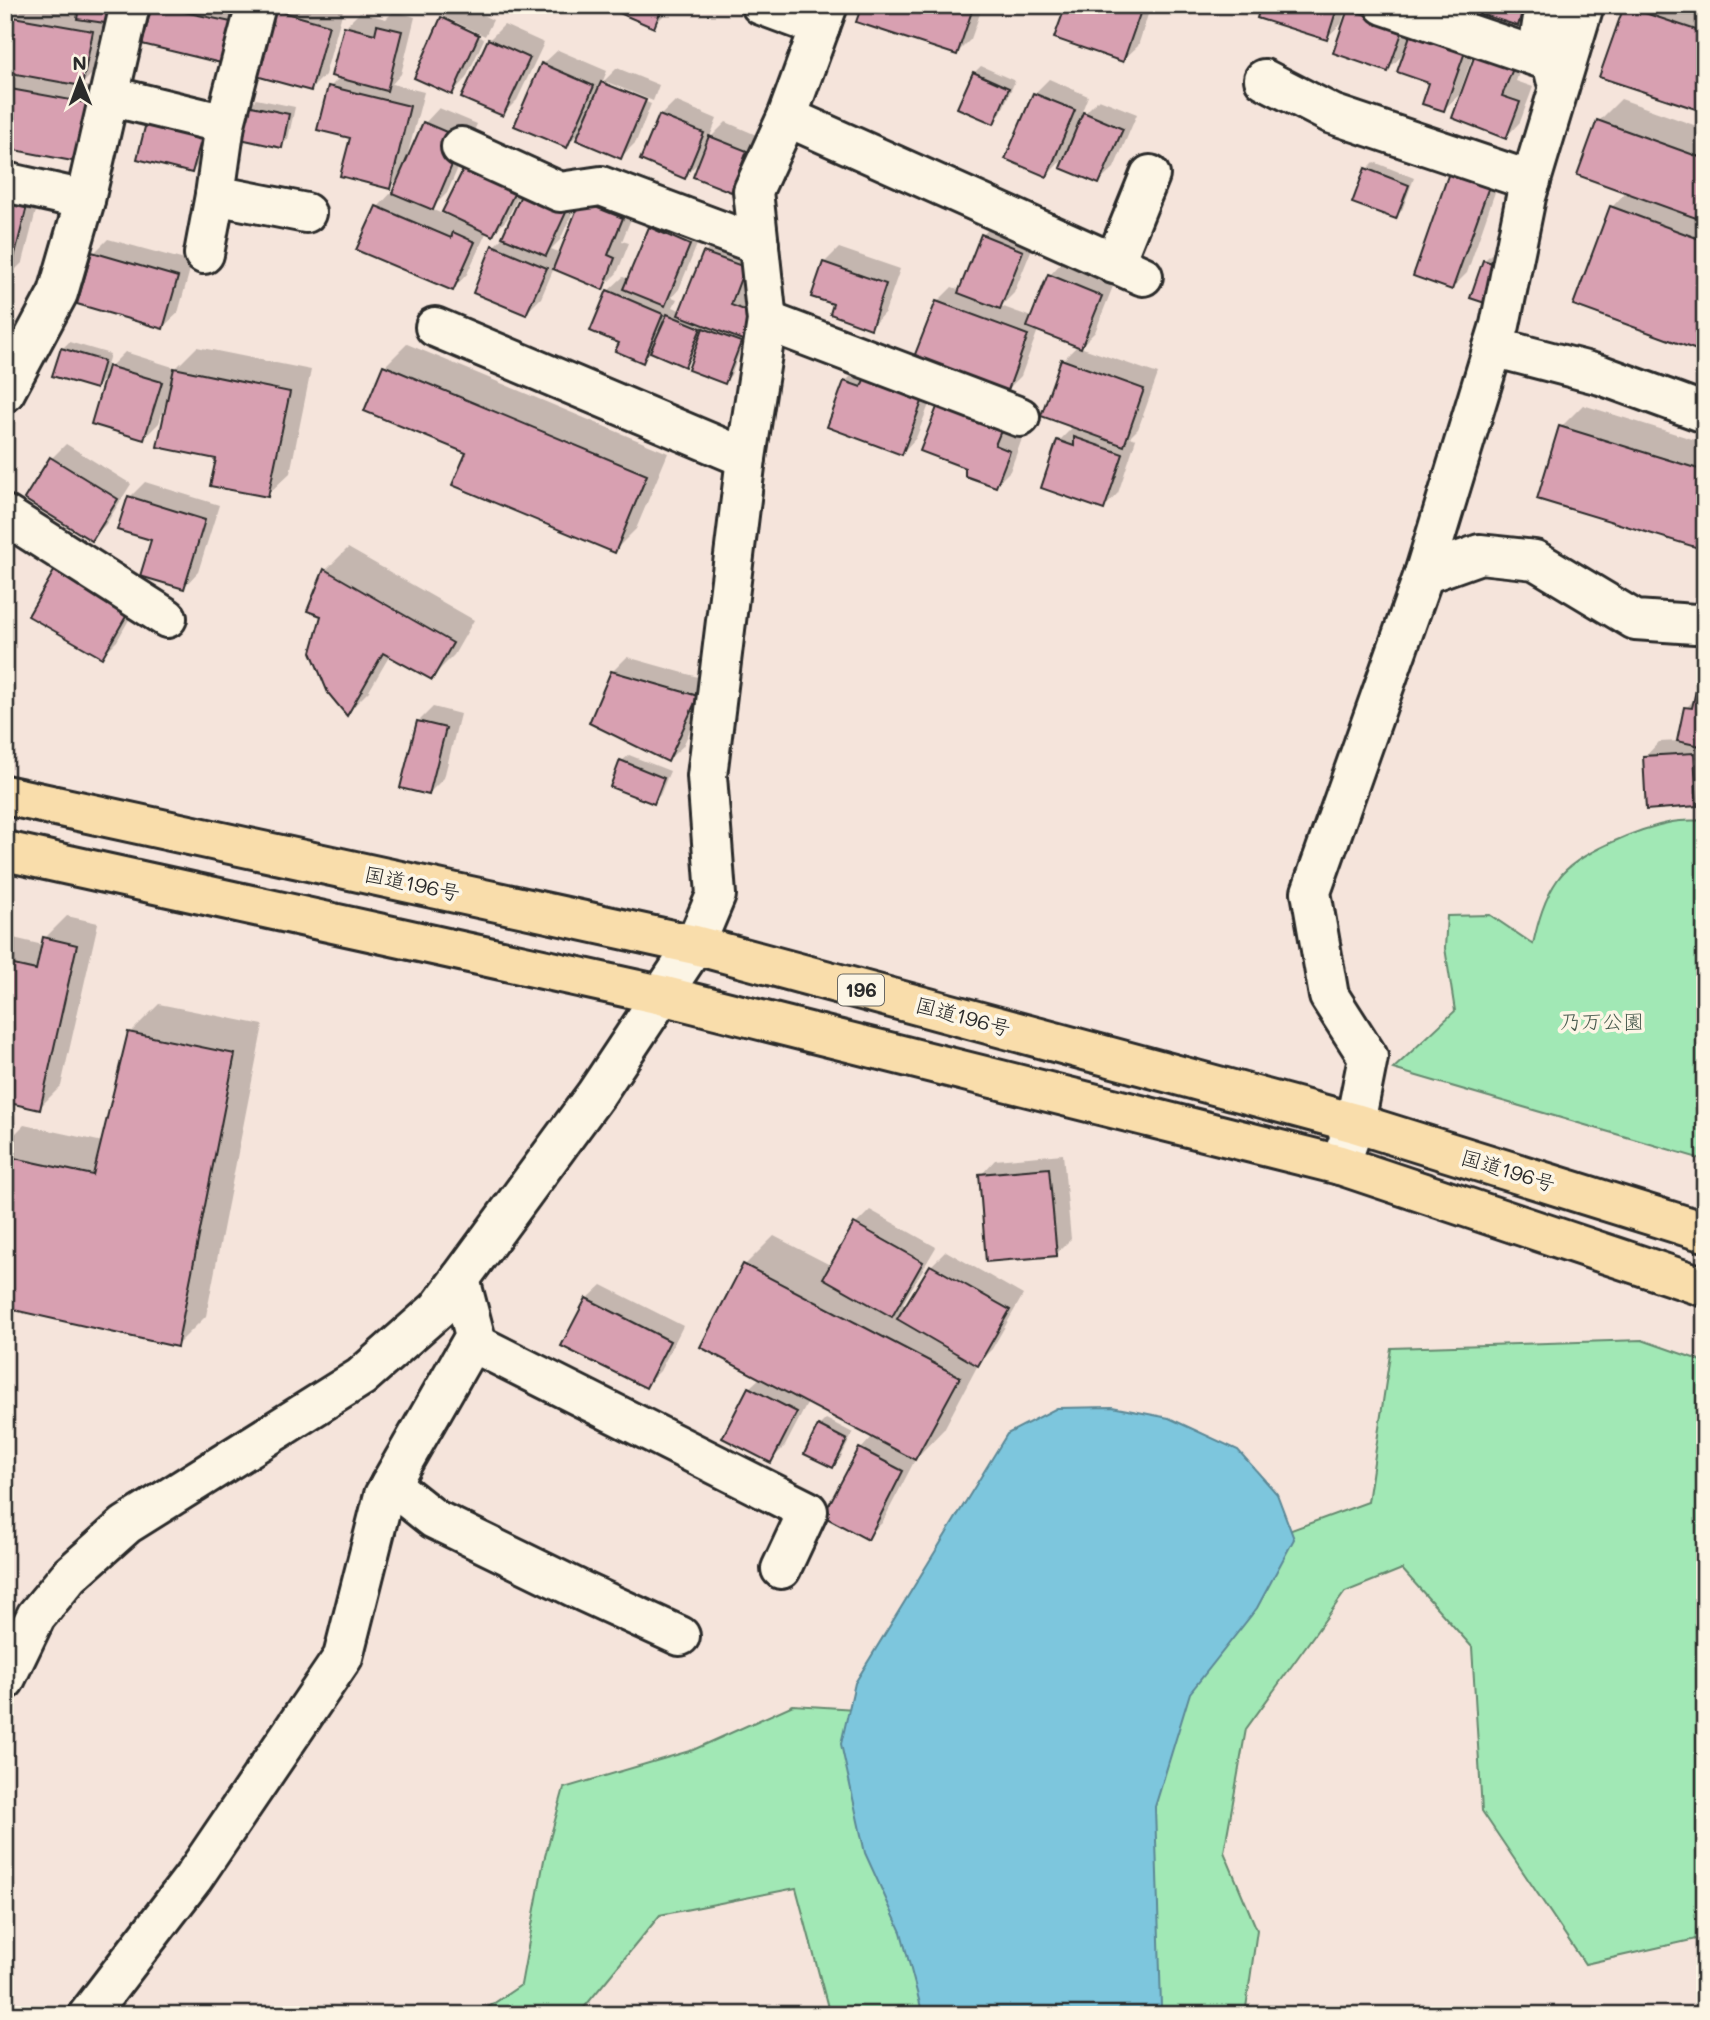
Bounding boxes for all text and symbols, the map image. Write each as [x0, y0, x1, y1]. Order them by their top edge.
north arrow [46, 46, 116, 116]
text: N [72, 50, 87, 75]
street label: 国道196号 [362, 859, 463, 906]
road number: 196 [838, 974, 884, 1006]
street label: 国道196号 [913, 990, 1014, 1041]
park label: 乃万公園 [1560, 1007, 1644, 1034]
street label: 国道196号 [1458, 1142, 1559, 1197]

